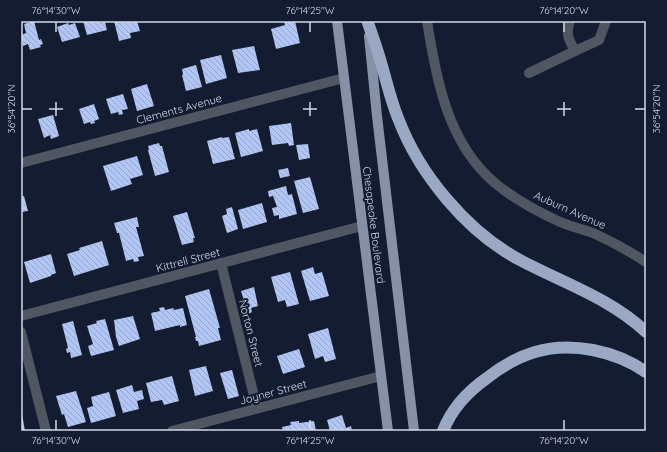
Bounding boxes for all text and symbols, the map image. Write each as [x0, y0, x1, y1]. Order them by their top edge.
text: 76°14'30"W [32, 4, 81, 17]
text: 76°14'25"W [286, 4, 335, 17]
text: 76°14'20"W [539, 4, 589, 17]
text: 36°54'20"N [5, 84, 18, 134]
text: 36°54'20"N [650, 84, 663, 134]
street label: Clements Avenue [135, 91, 223, 127]
street label: Chesapeake Boulevard [360, 166, 388, 284]
street label: Auburn Avenue [532, 188, 608, 232]
street label: Kittrell Street [155, 245, 222, 275]
street label: Norton Street [236, 298, 266, 368]
street label: Joyner Street [238, 376, 308, 408]
text: 76°14'30"W [32, 434, 81, 447]
text: 76°14'25"W [286, 434, 335, 447]
text: 76°14'20"W [539, 434, 589, 447]

